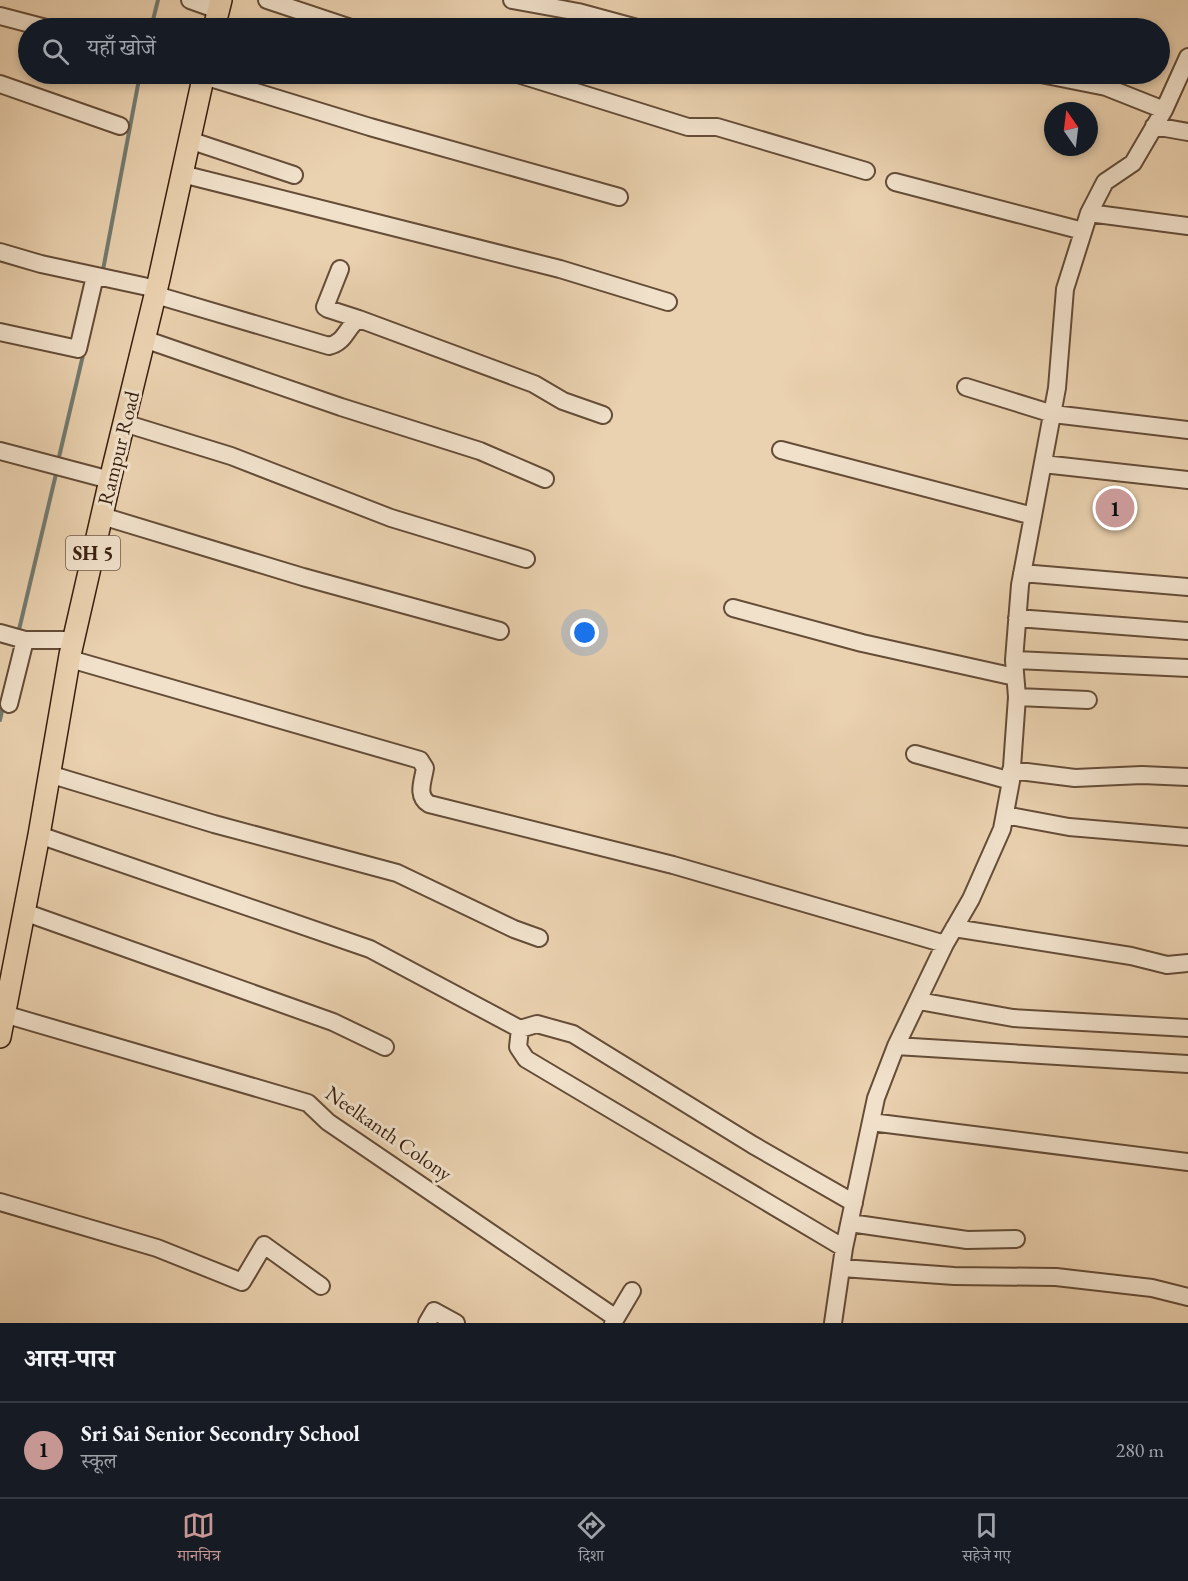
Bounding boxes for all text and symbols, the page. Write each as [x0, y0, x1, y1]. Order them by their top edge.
search box [18, 18, 1170, 84]
text: यहाँ खोजें [87, 33, 156, 62]
icon: search [39, 35, 72, 68]
north arrow [1044, 102, 1098, 156]
street label: Rampur Road [91, 388, 145, 508]
pin: 1 [1096, 486, 1134, 530]
road number: SH 5 [66, 536, 120, 570]
your location [570, 618, 599, 647]
street label: Neelkanth Colony [320, 1079, 458, 1187]
text: आस-पास [24, 1341, 115, 1375]
text: Sri Sai Senior Secondry School [81, 1419, 360, 1448]
text: 1 [38, 1437, 49, 1463]
text: 280 m [1116, 1437, 1164, 1463]
text: स्कूल [81, 1448, 117, 1474]
tab: मानचित्र [177, 1509, 221, 1571]
tab: दिशा [575, 1509, 608, 1571]
tab: सहेजे गए [962, 1509, 1011, 1571]

